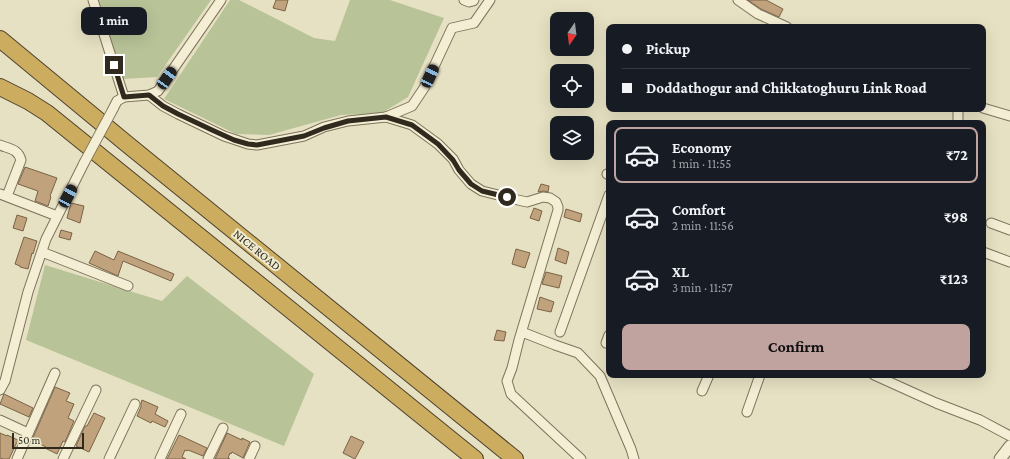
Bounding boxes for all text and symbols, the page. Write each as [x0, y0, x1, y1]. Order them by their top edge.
callout: 1 min [81, 7, 147, 35]
north arrow [550, 12, 594, 56]
map controls [550, 12, 594, 160]
text: 1 min [99, 13, 129, 28]
text: Pickup [646, 41, 690, 57]
route end [105, 56, 123, 74]
car [419, 63, 441, 89]
button: locate [550, 64, 594, 108]
car [155, 65, 179, 91]
text: Doddathogur and Chikkatoghuru Link Road [646, 80, 927, 96]
button: layers [550, 116, 594, 160]
icon: car [624, 137, 660, 173]
text: Economy [672, 140, 731, 156]
text: ₹72 [946, 147, 968, 163]
text: 1 min · 11:55 [672, 156, 731, 171]
car [57, 183, 79, 209]
route start [498, 188, 516, 206]
icon: car [624, 199, 660, 235]
text: Comfort [672, 202, 726, 218]
text: ₹98 [944, 209, 968, 225]
text: 2 min · 11:56 [672, 218, 734, 233]
street label: NICE ROAD [231, 227, 283, 273]
icon: car [624, 261, 660, 297]
text: XL [672, 264, 689, 280]
text: ₹123 [940, 271, 968, 287]
text: 3 min · 11:57 [672, 280, 733, 295]
button: Confirm [622, 324, 970, 370]
scale bar [12, 431, 84, 450]
text: 50 m [18, 434, 40, 446]

